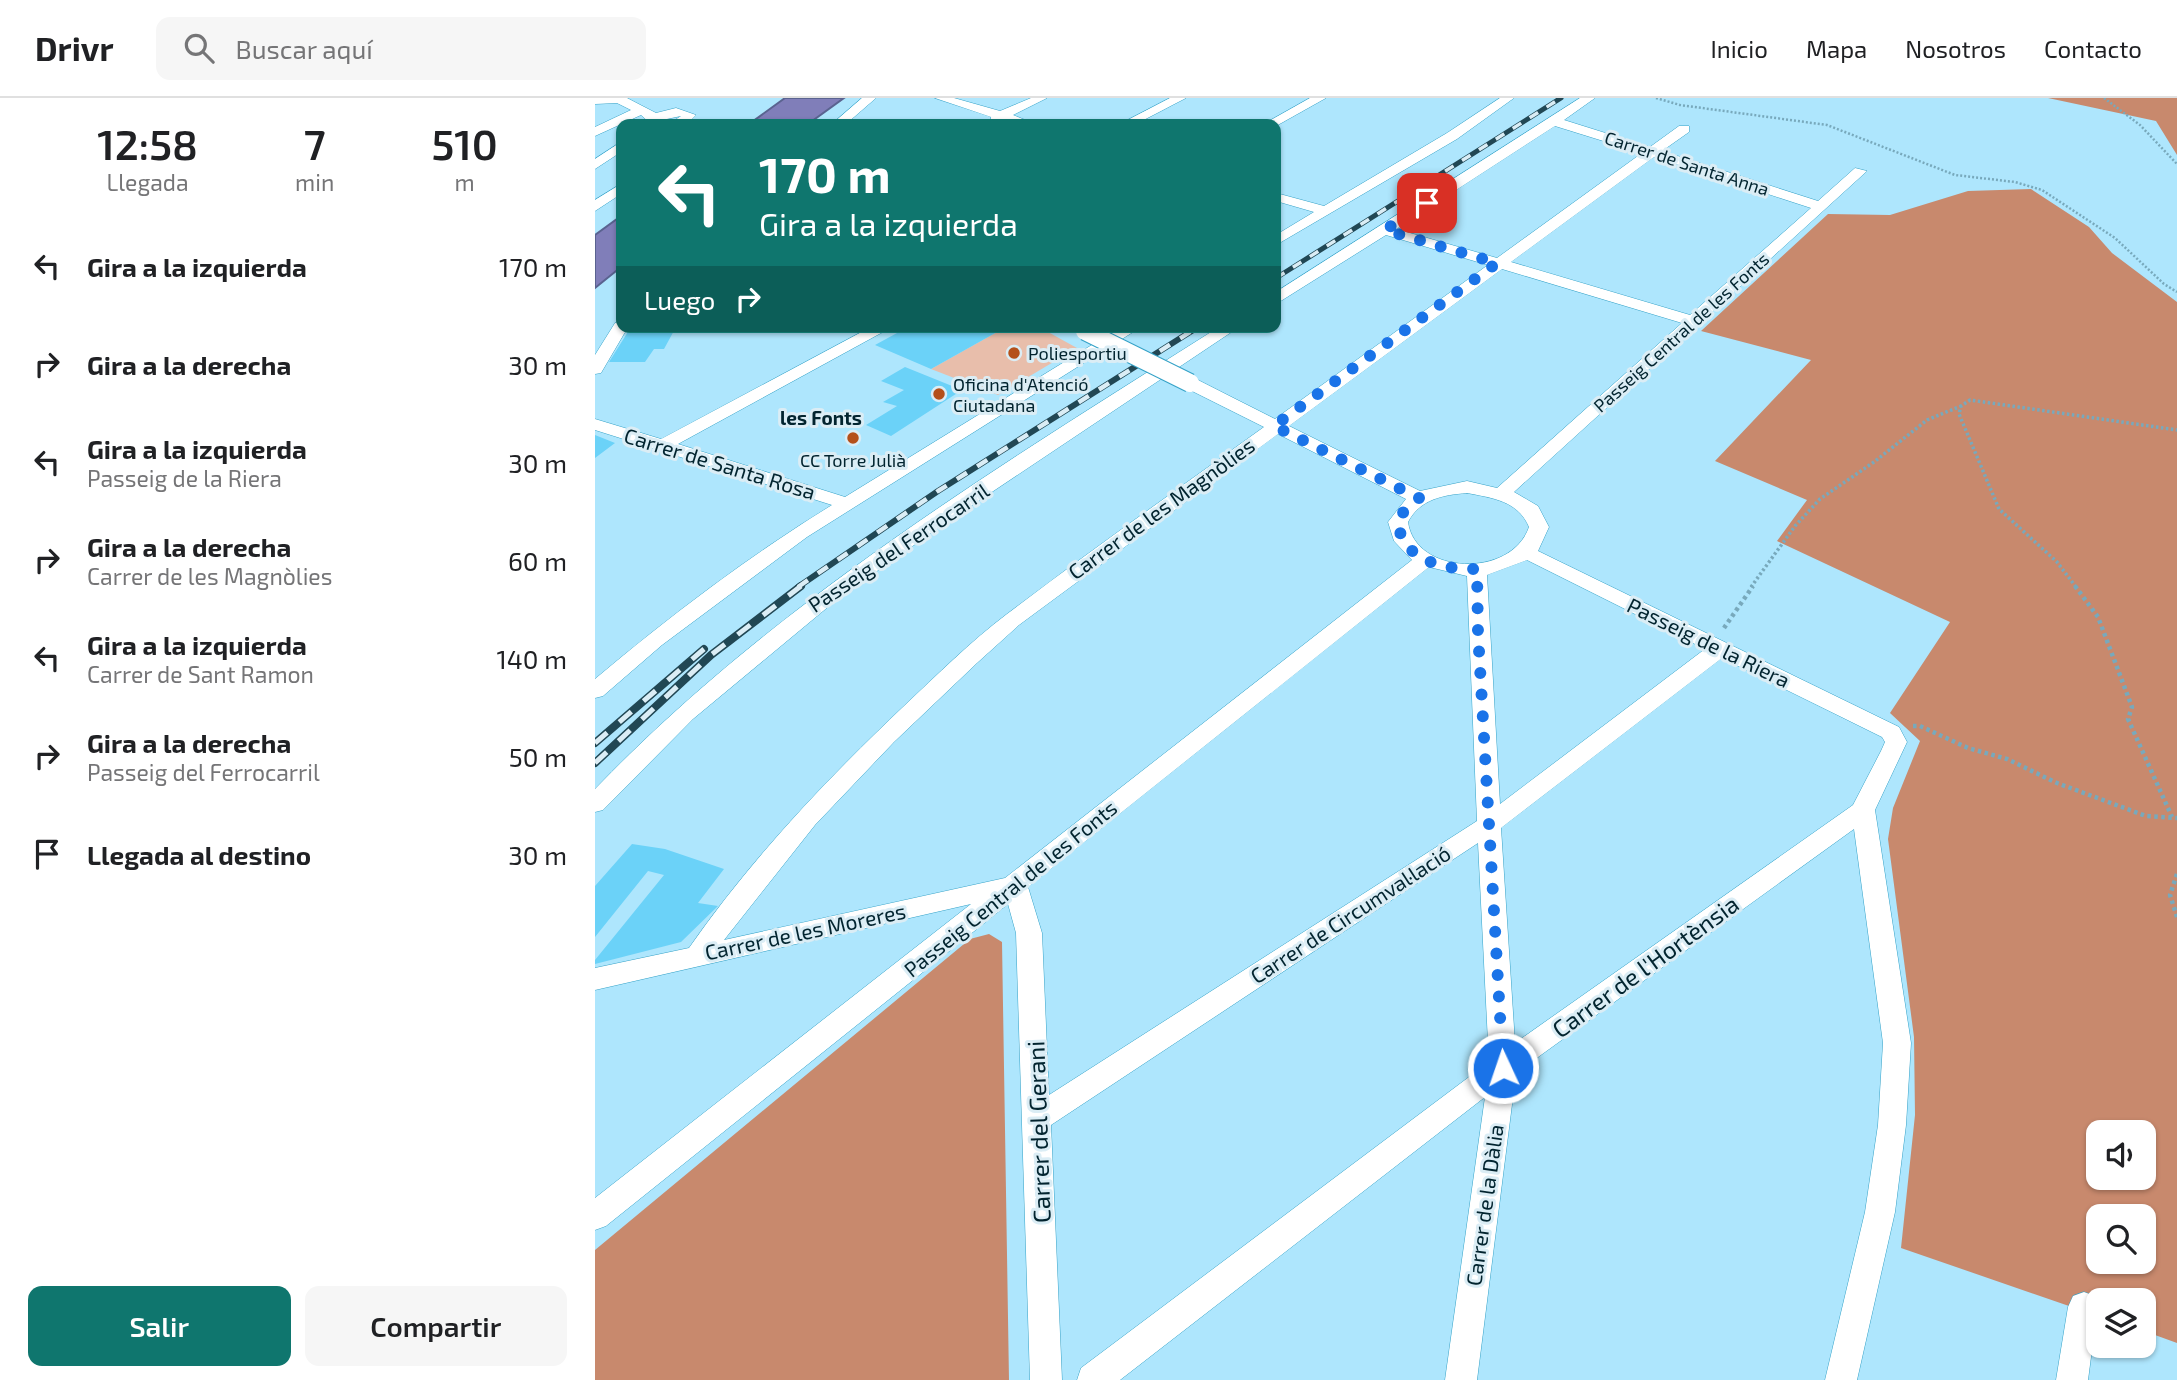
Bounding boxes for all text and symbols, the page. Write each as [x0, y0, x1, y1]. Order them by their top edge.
search box [156, 17, 646, 80]
text: Drivr [35, 28, 114, 68]
icon: search [180, 29, 218, 67]
text: Buscar aquí [236, 33, 373, 64]
text: Inicio [1710, 34, 1768, 63]
text: Mapa [1806, 34, 1867, 63]
text: Nosotros [1905, 34, 2006, 63]
text: Contacto [2044, 34, 2142, 63]
text: 12:58 [97, 118, 198, 168]
text: 7 [304, 118, 326, 168]
text: 510 [431, 118, 498, 168]
street label: Carrer de Santa Anna [1602, 126, 1772, 200]
text: 170 m [759, 144, 891, 203]
icon: left [644, 147, 735, 238]
text: Llegada [106, 168, 189, 196]
text: min [295, 168, 334, 196]
text: m [455, 168, 475, 196]
pin [1397, 173, 1457, 233]
icon: arrive [1408, 184, 1446, 222]
text: Gira a la izquierda [759, 204, 1018, 242]
icon: left [28, 247, 66, 285]
street label: Passeig Central de les Fonts [1589, 247, 1773, 417]
text: Gira a la izquierda [87, 251, 307, 282]
text: 170 m [499, 251, 567, 282]
icon: right [729, 280, 767, 318]
text: Luego [644, 284, 715, 315]
place label: Poliesportiu [1028, 342, 1127, 364]
icon: right [28, 345, 66, 383]
marker: Poliesportiu [1006, 345, 1022, 361]
text: Gira a la derecha [87, 349, 291, 380]
text: 30 m [508, 349, 567, 380]
place label: Oficina d'Atenció Ciutadana [953, 373, 1088, 416]
marker: Oficina d'Atenció Ciutadana [931, 386, 947, 402]
district label: les Fonts [780, 406, 862, 429]
street label: Carrer de Santa Rosa [621, 422, 819, 504]
marker: CC Torre Julià [845, 430, 861, 446]
street label: Carrer de les Magnòlies [1063, 432, 1259, 584]
text: Gira a la izquierda [87, 433, 307, 464]
icon: left [28, 443, 66, 481]
text: 30 m [508, 447, 567, 478]
place label: CC Torre Julià [800, 449, 906, 471]
text: Passeig de la Riera [87, 464, 282, 492]
street label: Passeig del Ferrocarril [803, 477, 994, 617]
text: Gira a la derecha [87, 531, 291, 562]
icon: right [28, 541, 66, 579]
text: 60 m [508, 545, 567, 576]
text: Carrer de les Magnòlies [87, 562, 332, 590]
street label: Passeig de la Riera [1624, 592, 1794, 692]
text: Gira a la izquierda [87, 629, 307, 660]
icon: left [28, 639, 66, 677]
text: 140 m [496, 643, 567, 674]
text: Carrer de Sant Ramon [87, 660, 314, 688]
text: Gira a la derecha [87, 727, 291, 758]
icon: right [28, 737, 66, 775]
text: 50 m [509, 741, 567, 772]
text: Passeig del Ferrocarril [87, 758, 320, 786]
street label: Passeig Central de les Fonts [899, 794, 1121, 982]
icon: arrive [28, 835, 66, 873]
text: Llegada al destino [87, 839, 311, 870]
text: 30 m [508, 839, 567, 870]
street label: Carrer de Circumval·lació [1245, 840, 1455, 988]
street label: Carrer de l'Hortènsia [1546, 889, 1744, 1043]
street label: Carrer de les Moreres [702, 897, 908, 965]
position arrow [1466, 1031, 1540, 1105]
street label: Carrer del Gerani [1020, 1040, 1056, 1224]
map controls [2086, 1120, 2156, 1358]
button: sound [2086, 1120, 2156, 1190]
street label: Carrer de la Dàlia [1460, 1123, 1508, 1287]
button: search [2086, 1204, 2156, 1274]
button: Salir [28, 1286, 291, 1366]
button: Compartir [305, 1286, 567, 1366]
button: layers [2086, 1288, 2156, 1358]

